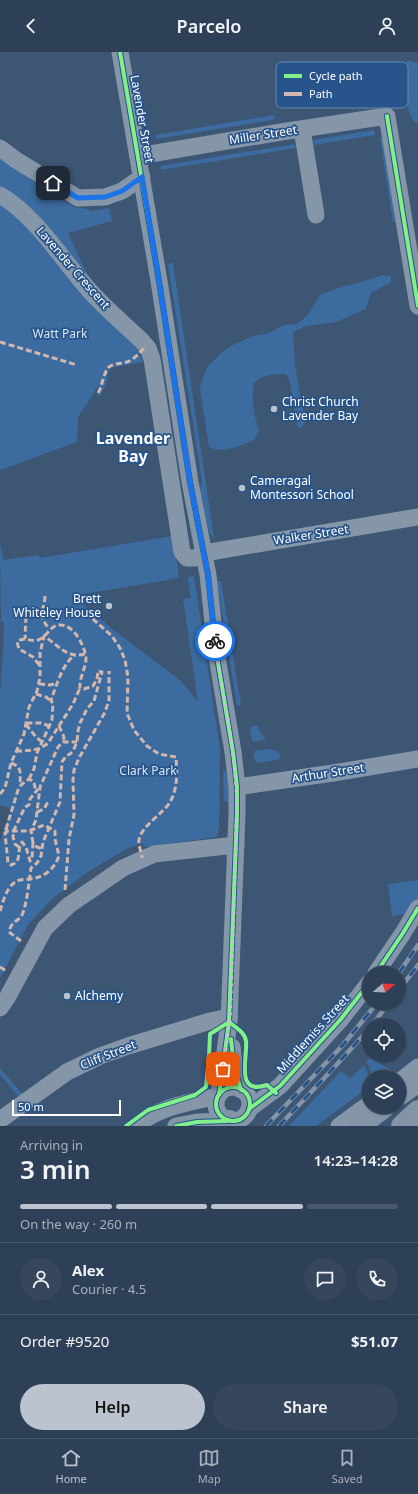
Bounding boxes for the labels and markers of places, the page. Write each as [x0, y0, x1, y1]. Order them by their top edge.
pin [36, 166, 70, 200]
place label: Christ Church Lavender Bay [282, 393, 359, 424]
marker: Christ Church Lavender Bay [269, 404, 279, 414]
place label: Cameragal Montessori School [250, 472, 354, 503]
marker: Cameragal Montessori School [237, 483, 247, 493]
place label: Brett Whiteley House [13, 590, 102, 621]
marker: Brett Whiteley House [104, 601, 114, 611]
place label: Alchemy [75, 987, 124, 1004]
marker: Alchemy [62, 991, 72, 1001]
pin [206, 1052, 240, 1086]

